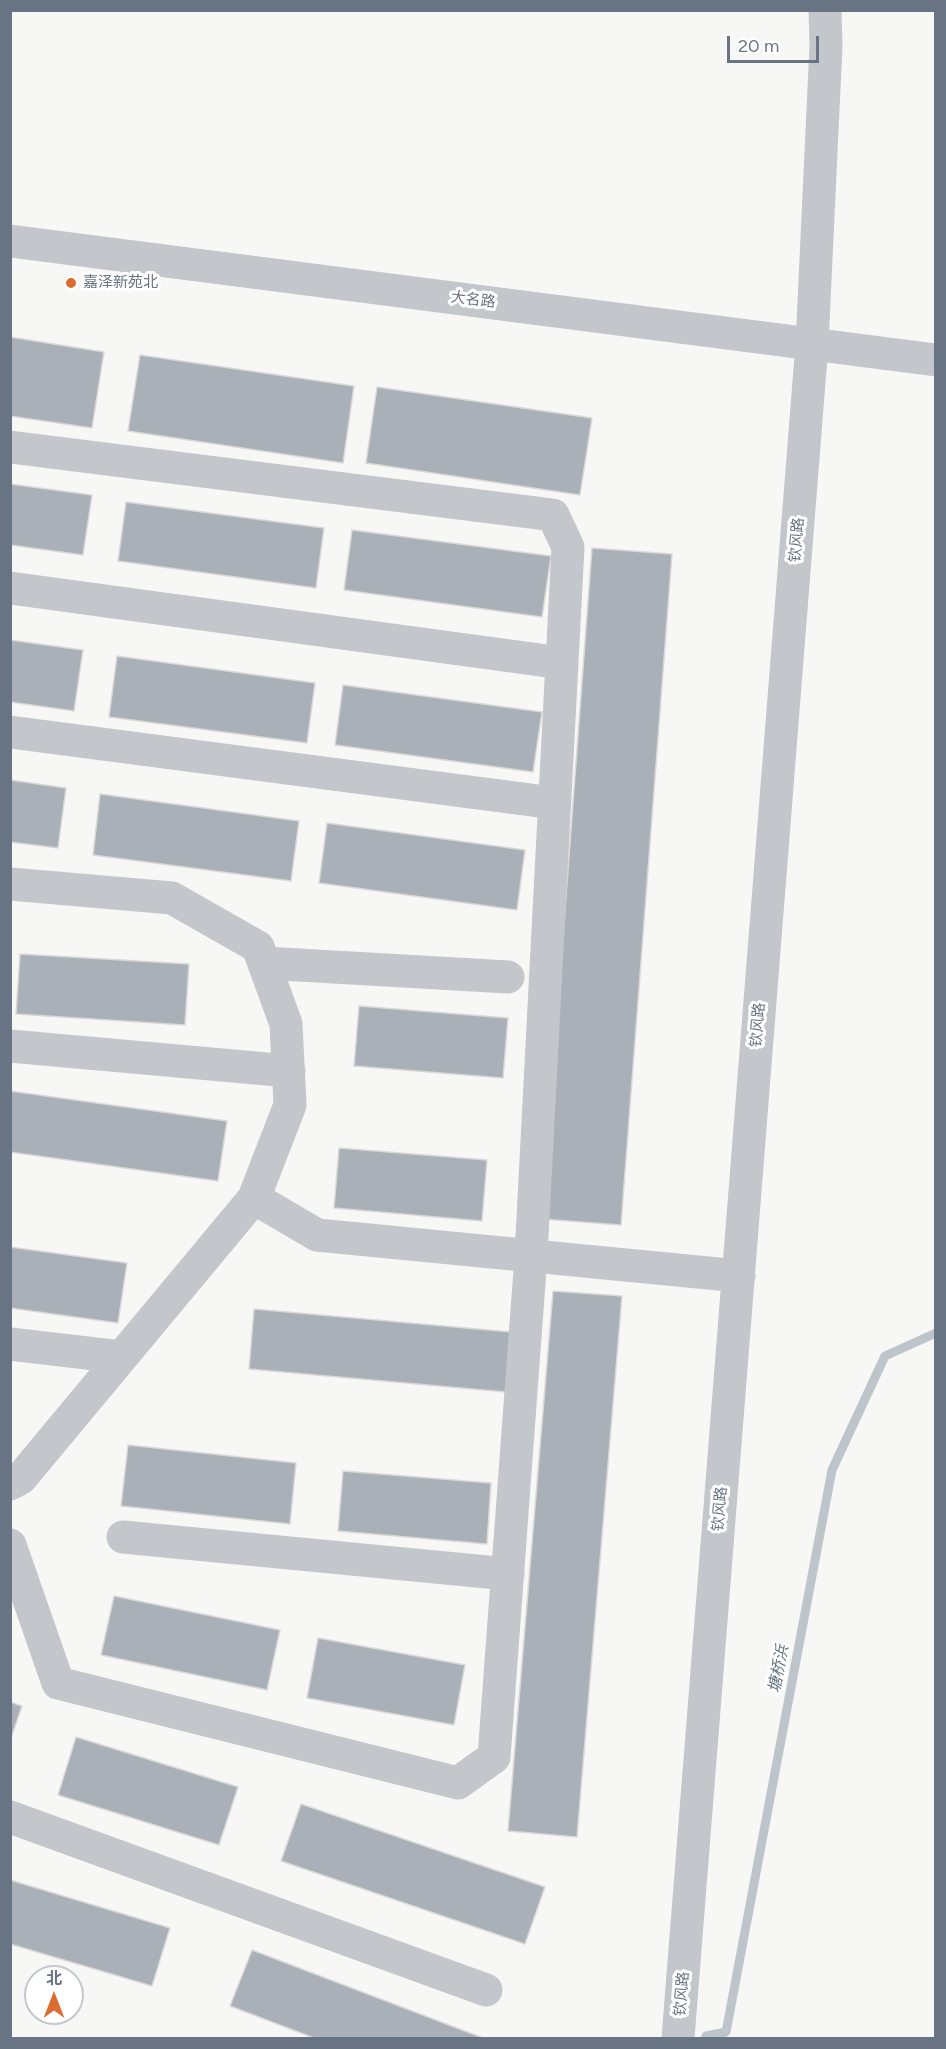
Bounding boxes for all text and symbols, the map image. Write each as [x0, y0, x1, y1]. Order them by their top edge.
scale bar [730, 24, 822, 62]
text: 20 m [738, 35, 779, 57]
place label: 嘉泽新苑北 [83, 274, 158, 292]
marker: 嘉泽新苑北 [64, 276, 78, 290]
street label: 大名路 [450, 288, 496, 312]
street label: 钦风路 [786, 517, 808, 563]
street label: 钦风路 [747, 1002, 769, 1048]
street label: 钦风路 [709, 1486, 731, 1532]
water label: 塘桥浜 [765, 1644, 793, 1694]
north arrow [24, 1965, 84, 2025]
text: 北 [46, 1969, 62, 1988]
street label: 钦风路 [671, 1971, 693, 2017]

